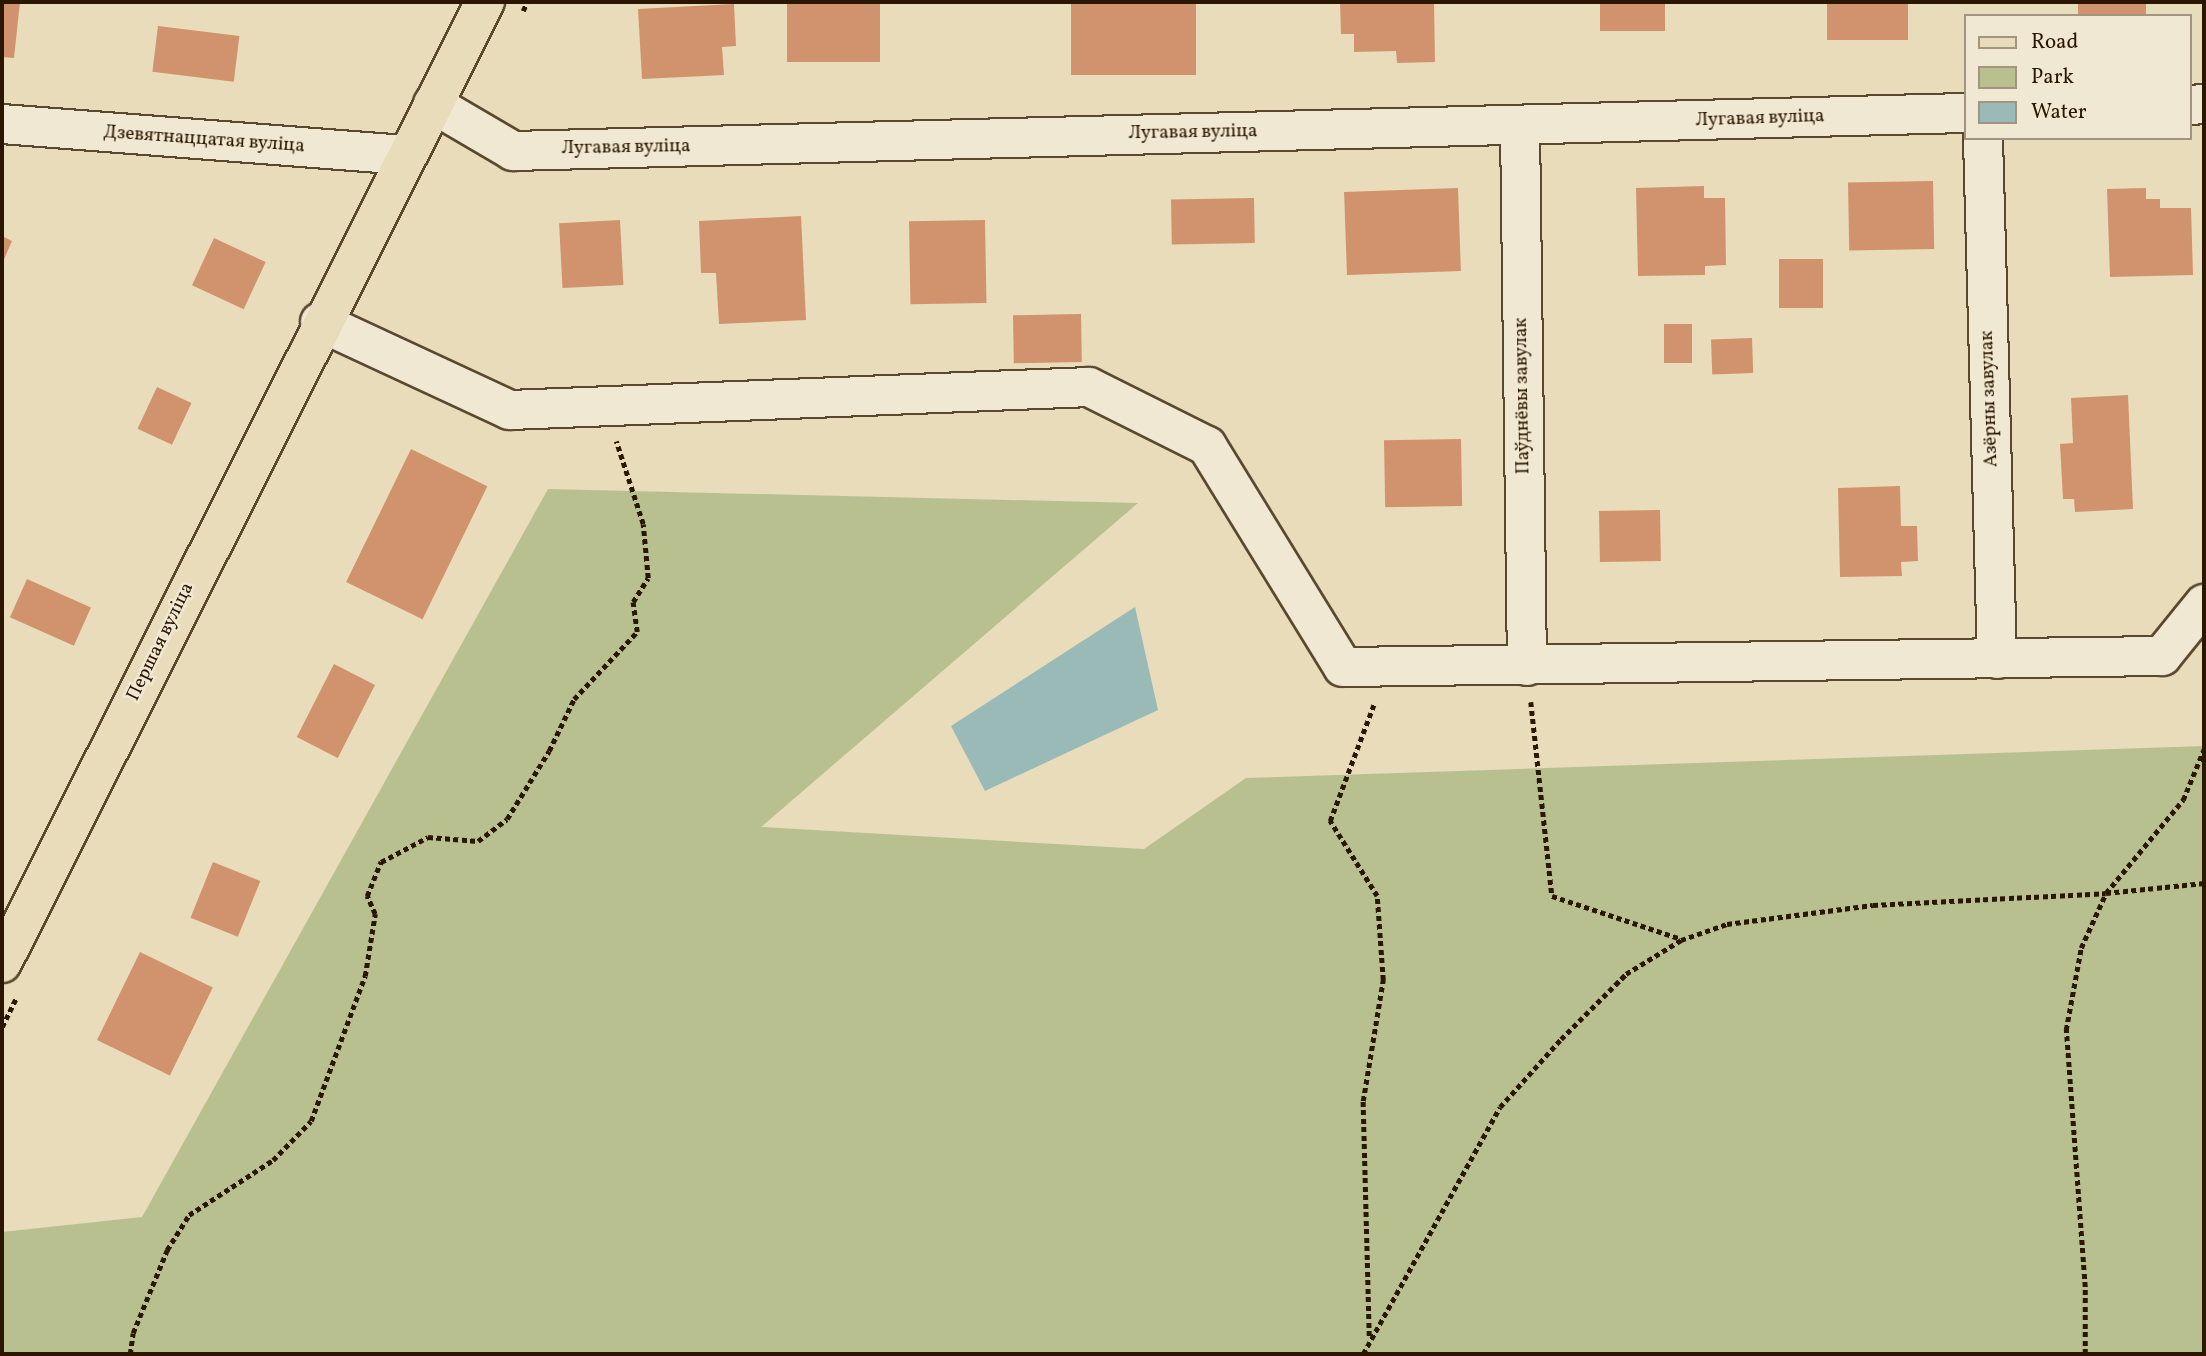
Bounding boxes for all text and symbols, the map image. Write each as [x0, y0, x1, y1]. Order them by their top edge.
legend [1965, 14, 2192, 140]
text: Road [2031, 28, 2078, 57]
text: Park [2031, 63, 2074, 92]
text: Water [2031, 98, 2087, 127]
street label: Лугавая вуліца [1695, 105, 1825, 133]
street label: Лугавая вуліца [1128, 120, 1258, 146]
street label: Дзевятнаццатая вуліца [103, 122, 305, 158]
street label: Лугавая вуліца [561, 135, 691, 161]
street label: Паўднёвы завулак [1510, 317, 1536, 475]
street label: Азёрны завулак [1976, 330, 2004, 468]
street label: Першая вуліца [123, 579, 199, 705]

